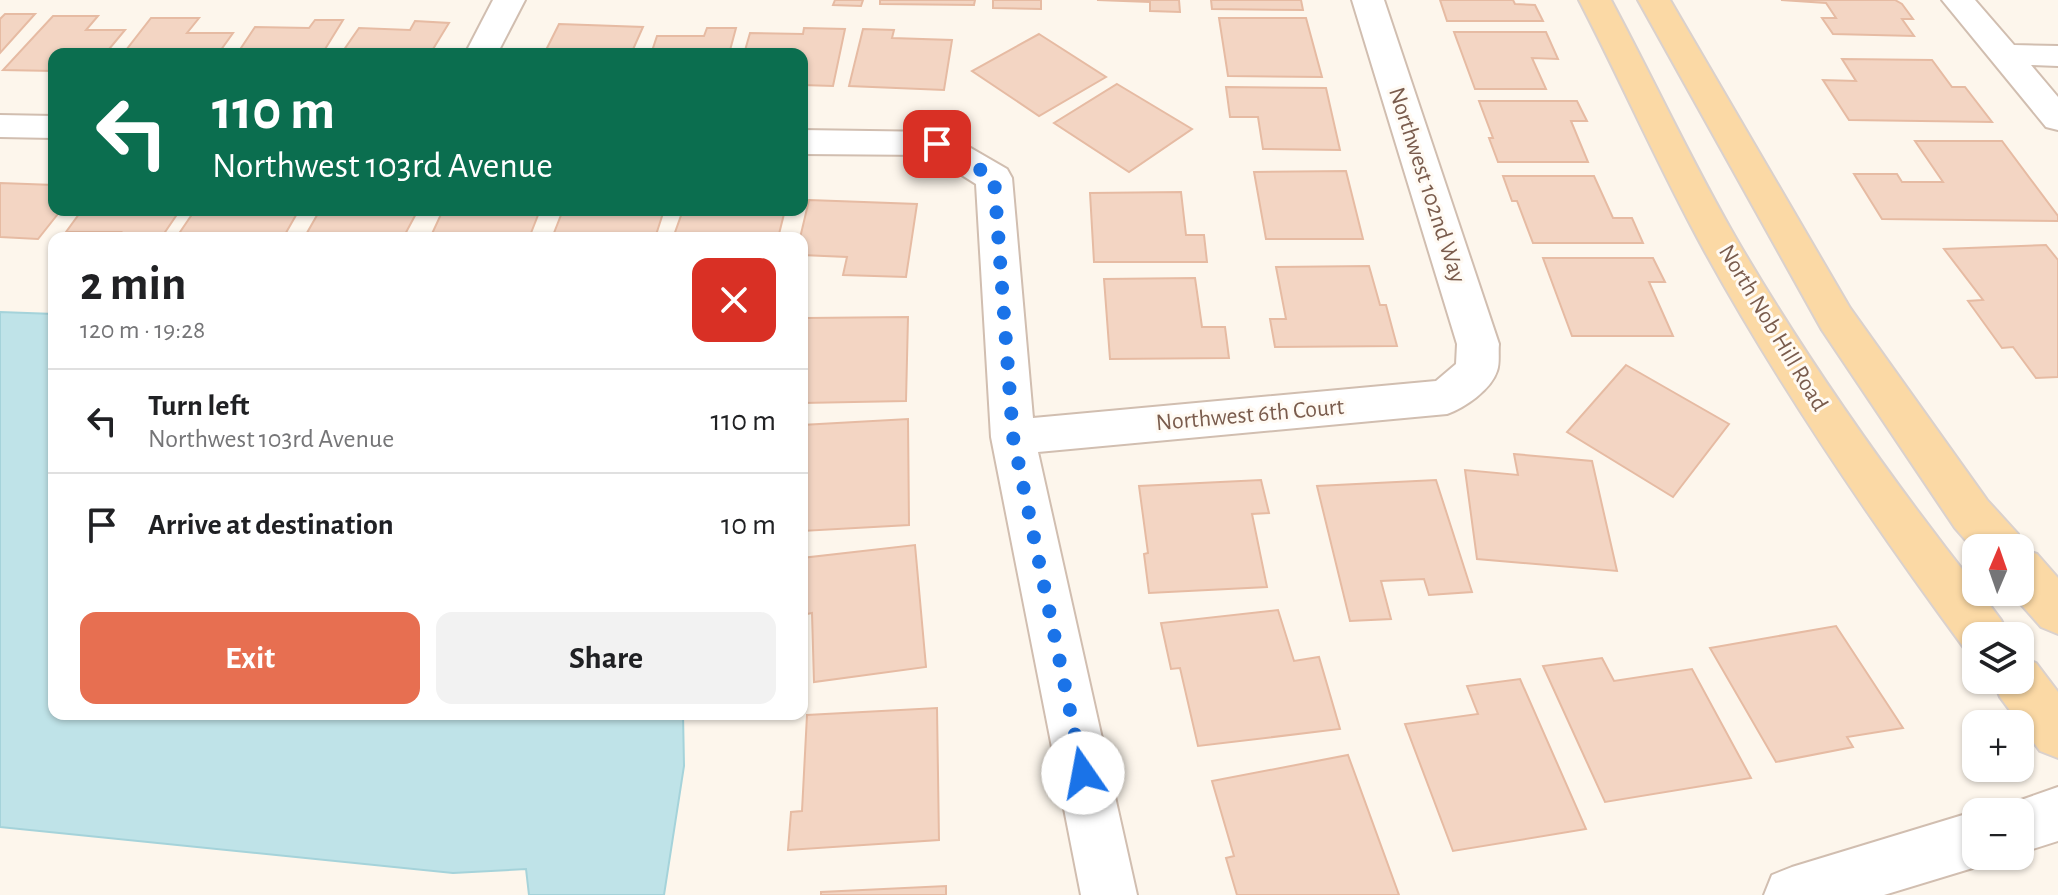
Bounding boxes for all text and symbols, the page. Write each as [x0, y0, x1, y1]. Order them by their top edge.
icon: left [80, 80, 184, 184]
text: 110 m [212, 83, 335, 139]
street label: Northwest 102nd Way [1384, 84, 1470, 286]
pin [903, 110, 971, 178]
icon: arrive [915, 122, 959, 166]
text: Northwest 103rd Avenue [212, 148, 553, 184]
street label: North Nob Hill Road [1714, 241, 1832, 415]
button: close [692, 258, 776, 342]
text: 2 min [80, 261, 187, 309]
text: 120 m · 19:28 [80, 317, 205, 343]
text: Turn left [148, 391, 249, 421]
street label: Northwest 6th Court [1155, 395, 1345, 435]
icon: left [80, 399, 124, 443]
text: 110 m [711, 406, 776, 436]
text: Northwest 103rd Avenue [148, 426, 394, 452]
icon: arrive [80, 503, 124, 547]
text: Arrive at destination [148, 510, 394, 540]
text: 10 m [721, 510, 776, 540]
north arrow [1962, 534, 2034, 606]
map controls [1962, 534, 2034, 870]
button: Exit [80, 612, 420, 704]
button: Share [436, 612, 776, 704]
button: layers [1962, 622, 2034, 694]
button: + [1962, 710, 2034, 782]
position arrow [1041, 731, 1125, 815]
button: − [1962, 798, 2034, 870]

